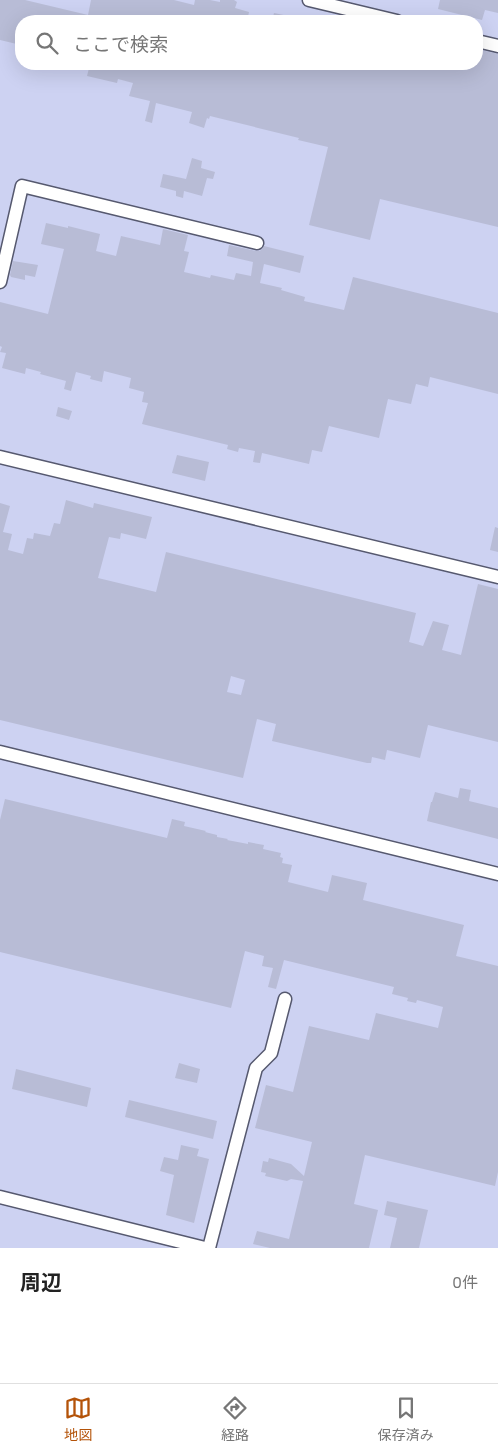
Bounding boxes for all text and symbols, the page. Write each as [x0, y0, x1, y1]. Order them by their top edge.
search box [15, 15, 483, 70]
icon: search [33, 29, 61, 57]
text: ここで検索 [73, 32, 168, 55]
text: 周辺 [20, 1269, 62, 1294]
text: 0件 [452, 1272, 478, 1291]
tab: 地図 [64, 1394, 92, 1444]
tab: 経路 [221, 1394, 249, 1444]
tab: 保存済み [378, 1394, 434, 1444]

